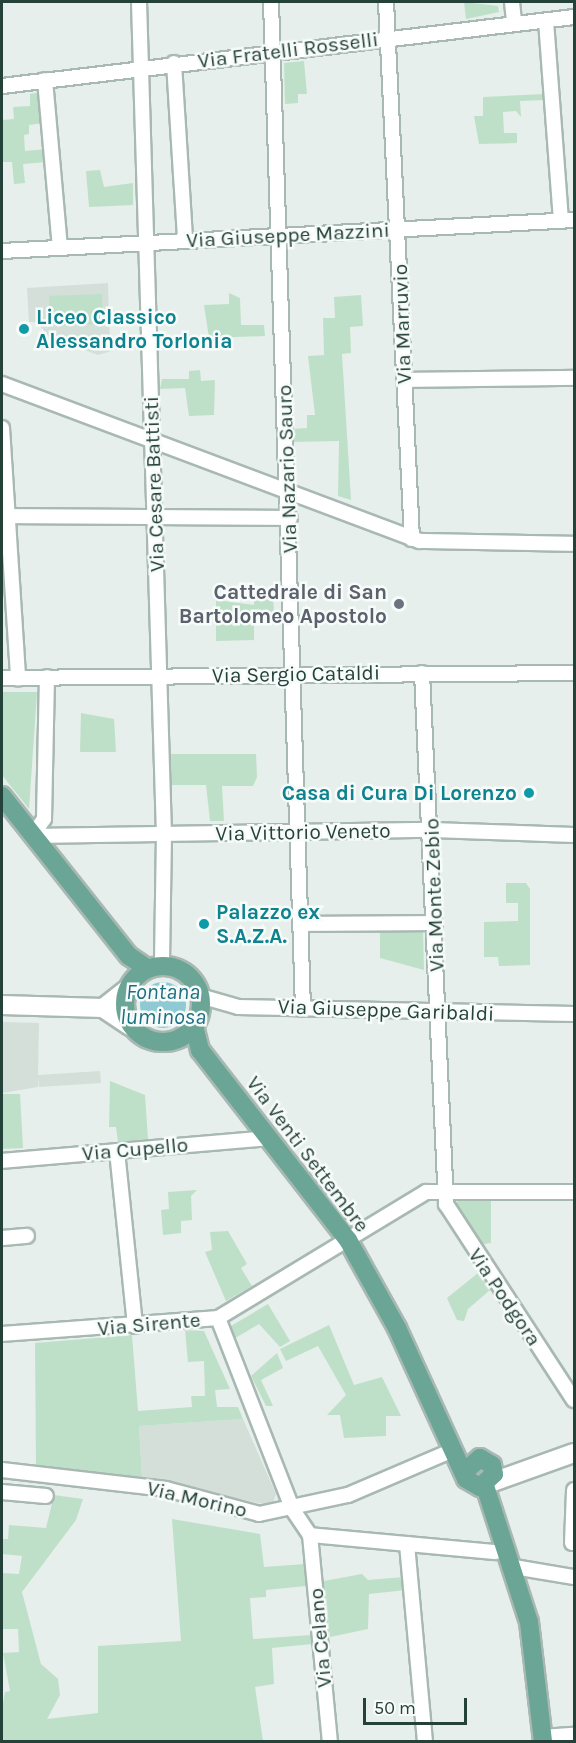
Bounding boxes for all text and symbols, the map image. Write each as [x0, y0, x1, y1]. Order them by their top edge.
street label: Via Fratelli Rosselli [196, 26, 380, 74]
street label: Via Giuseppe Mazzini [186, 217, 390, 253]
street label: Via Marruvio [387, 264, 417, 384]
place label: Liceo Classico Alessandro Torlonia [36, 304, 232, 354]
marker: Liceo Classico Alessandro Torlonia [17, 322, 31, 336]
street label: Via Nazario Sauro [271, 384, 303, 554]
street label: Via Cesare Battisti [138, 396, 170, 572]
place label: Cattedrale di San Bartolomeo Apostolo [179, 579, 387, 629]
marker: Cattedrale di San Bartolomeo Apostolo [392, 597, 406, 611]
street label: Via Sergio Cataldi [212, 660, 380, 688]
place label: Casa di Cura Di Lorenzo [282, 780, 517, 806]
marker: Casa di Cura Di Lorenzo [522, 786, 536, 800]
street label: Via Vittorio Veneto [215, 818, 391, 846]
street label: Via Monte Zebio [419, 818, 449, 972]
place label: Palazzo ex S.A.Z.A. [216, 899, 320, 949]
marker: Palazzo ex S.A.Z.A. [197, 917, 211, 931]
water label: Fontana luminosa [120, 979, 206, 1030]
street label: Via Giuseppe Garibaldi [277, 994, 495, 1026]
street label: Via Venti Settembre [241, 1071, 375, 1237]
street label: Via Cupello [81, 1132, 189, 1166]
street label: Via Podgora [463, 1243, 547, 1351]
street label: Via Sirente [96, 1307, 202, 1341]
street label: Via Morino [145, 1475, 249, 1523]
street label: Via Celano [303, 1587, 337, 1689]
scale bar [366, 1686, 470, 1724]
text: 50 m [374, 1697, 416, 1719]

